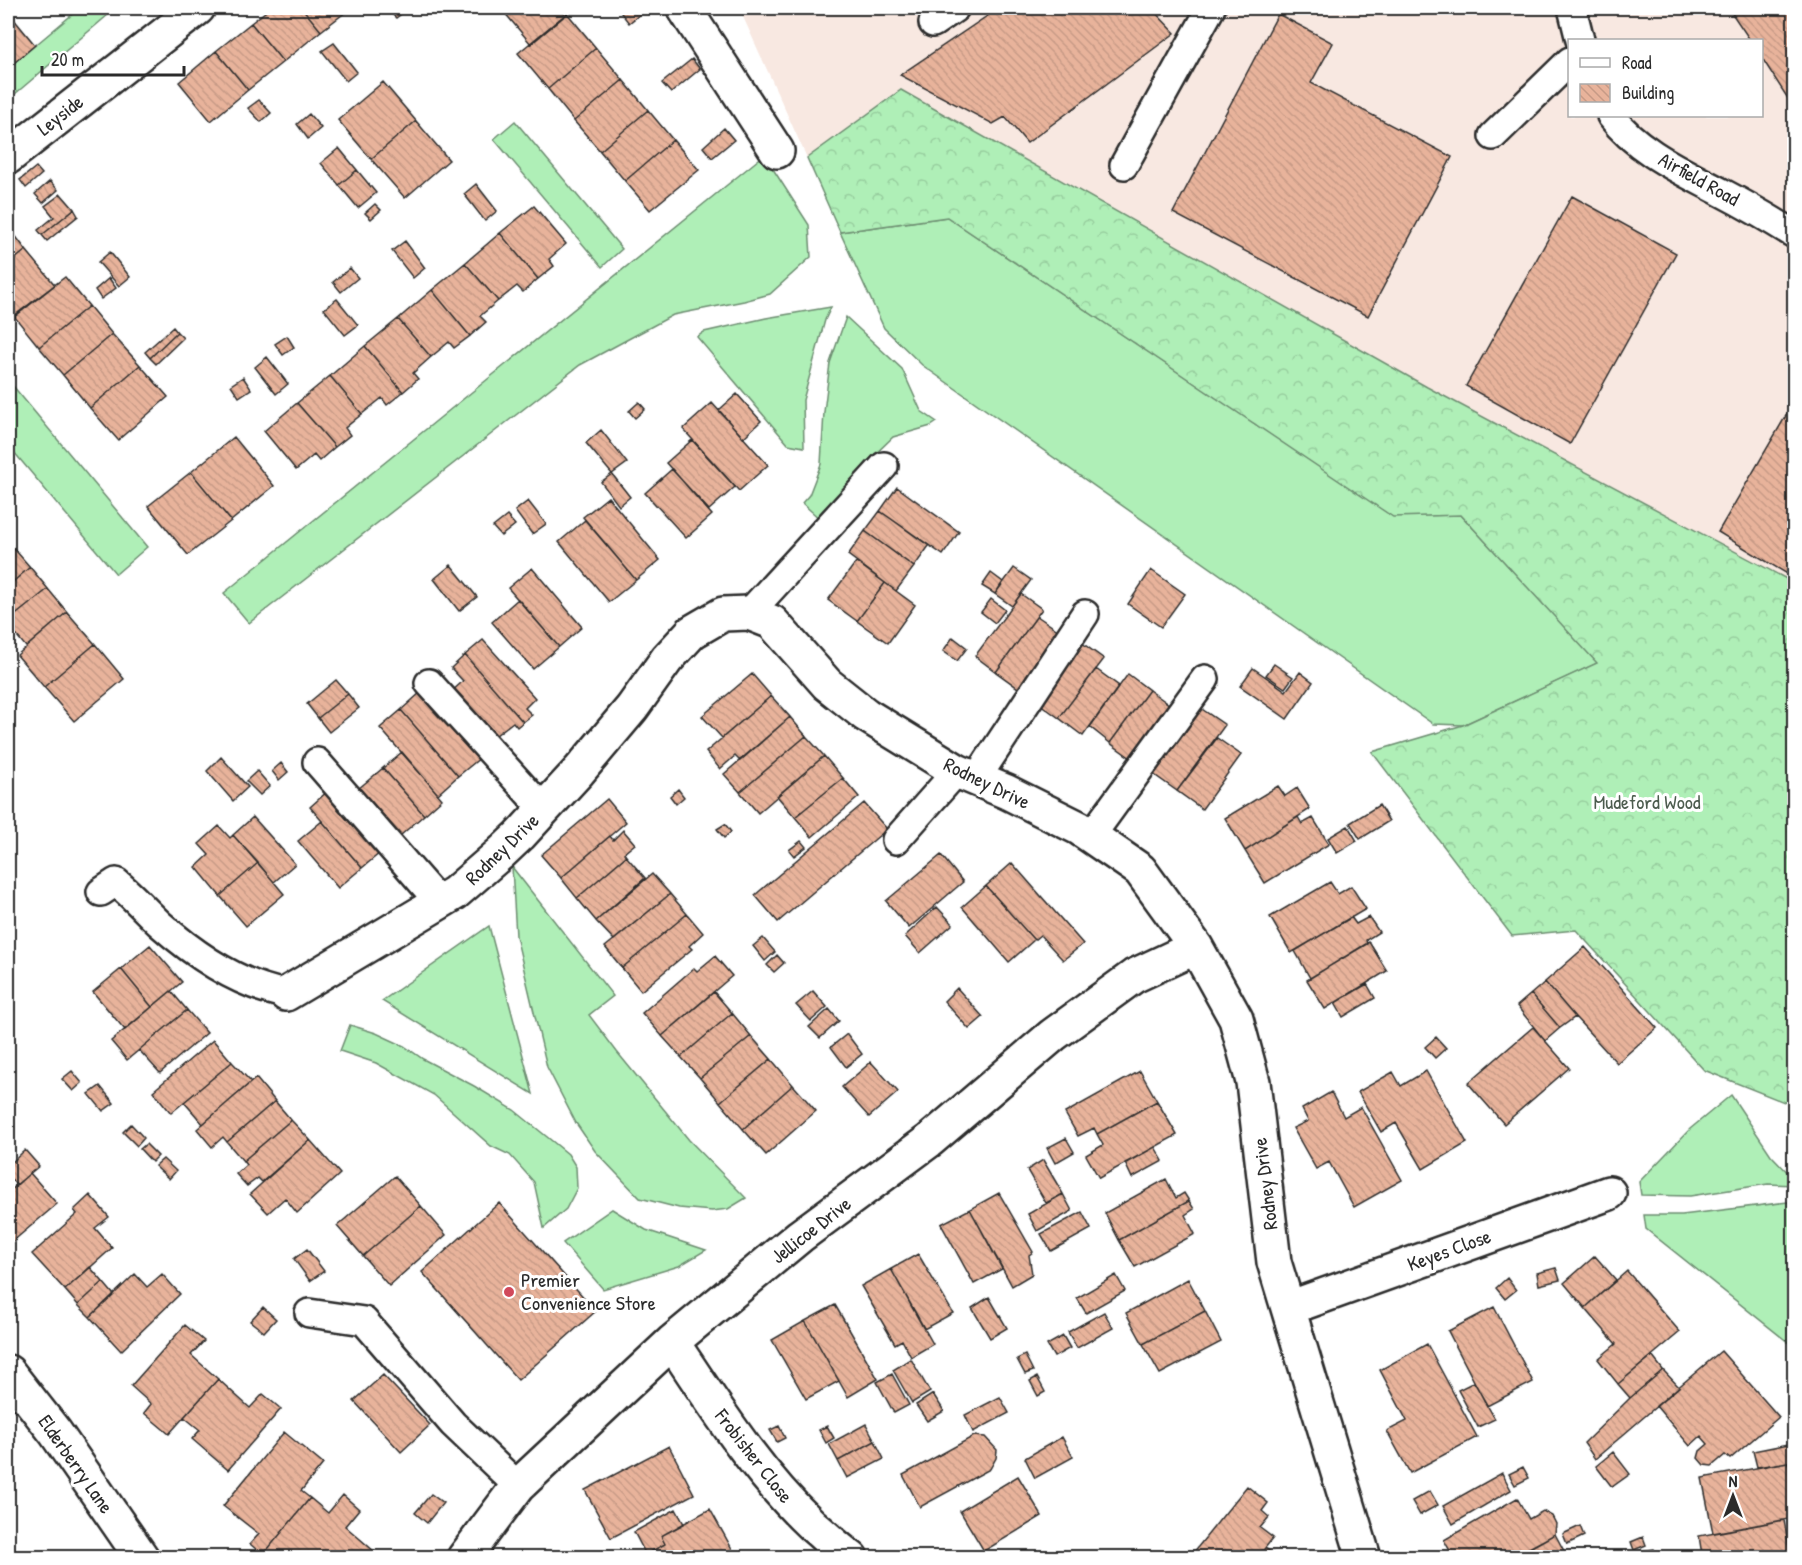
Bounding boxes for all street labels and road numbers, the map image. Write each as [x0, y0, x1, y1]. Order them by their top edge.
street label: Leyside [31, 88, 88, 141]
street label: Airfield Road [1654, 145, 1745, 212]
street label: Rodney Drive [940, 750, 1035, 815]
street label: Rodney Drive [459, 807, 544, 891]
street label: Rodney Drive [1245, 1136, 1284, 1232]
street label: Jellicoe Drive [765, 1190, 856, 1269]
street label: Keyes Close [1403, 1222, 1494, 1277]
street label: Frobisher Close [709, 1402, 800, 1508]
street label: Elderberry Lane [32, 1409, 120, 1518]

